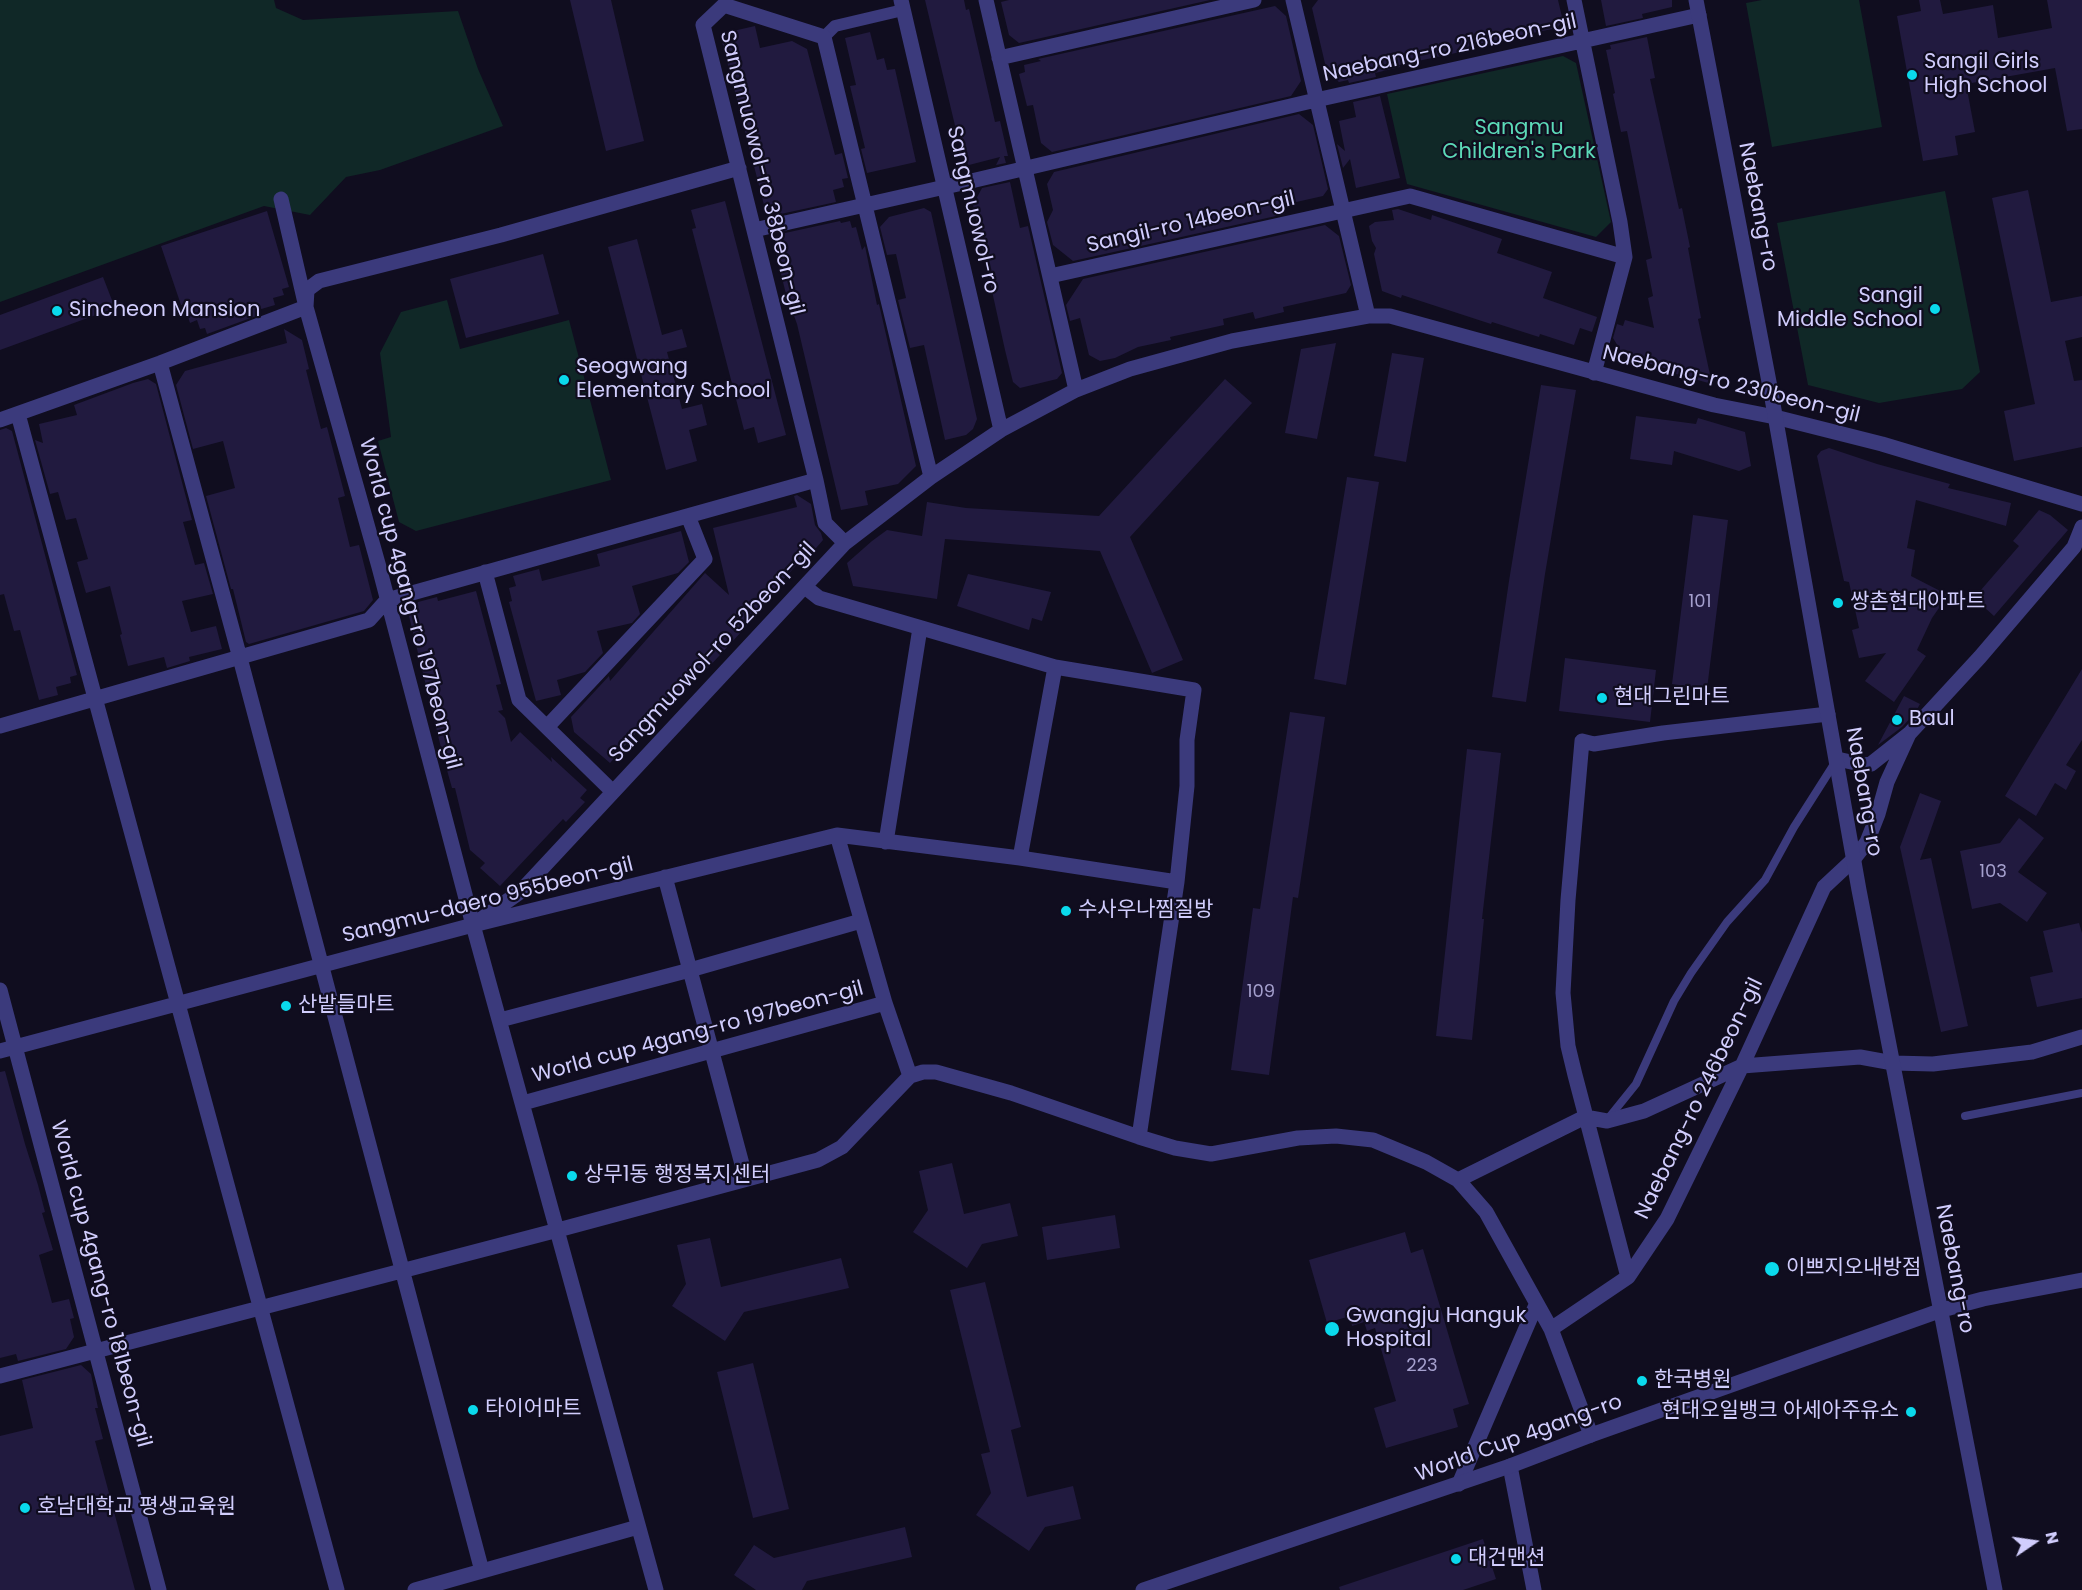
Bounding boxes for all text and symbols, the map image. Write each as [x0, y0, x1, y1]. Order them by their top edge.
street label: Naebang-ro 216beon-gil [1321, 10, 1579, 88]
street label: Sangmuowol-ro 38beon-gil [713, 28, 809, 318]
place label: Sangil Girls High School [1924, 50, 2048, 100]
marker: Sangil Girls High School [1905, 68, 1919, 82]
park label: Sangmu Children's Park [1442, 116, 1596, 166]
street label: Sangmuowol-ro [940, 124, 1004, 296]
street label: Naebang-ro [1732, 140, 1782, 274]
street label: Sangil-ro 14beon-gil [1084, 187, 1298, 259]
place label: Sangil Middle School [1777, 284, 1923, 334]
place label: Sincheon Mansion [69, 298, 260, 324]
marker: Sangil Middle School [1928, 302, 1942, 316]
marker: Sincheon Mansion [50, 304, 64, 318]
street label: Naebang-ro 230beon-gil [1600, 341, 1862, 429]
place label: Seogwang Elementary School [576, 355, 771, 405]
marker: Seogwang Elementary School [557, 373, 571, 387]
street label: World cup 4gang-ro 197beon-gil [353, 436, 465, 772]
street label: Sangmuowol-ro 52beon-gil [604, 537, 822, 769]
place label: 쌍촌현대아파트 [1850, 590, 1985, 616]
house number: 101 [1689, 591, 1711, 613]
marker: 쌍촌현대아파트 [1831, 596, 1845, 610]
place label: 현대그린마트 [1614, 685, 1730, 711]
marker: 현대그린마트 [1595, 691, 1609, 705]
place label: Baul [1909, 707, 1955, 733]
marker: Baul [1890, 713, 1904, 727]
street label: Naebang-ro [1839, 725, 1887, 859]
street label: Sangmu-daero 955beon-gil [340, 853, 636, 949]
house number: 103 [1979, 861, 2007, 883]
place label: 수사우나찜질방 [1078, 898, 1213, 924]
marker: 수사우나찜질방 [1059, 904, 1073, 918]
street label: Naebang-ro 246beon-gil [1631, 974, 1769, 1224]
street label: World cup 4gang-ro 197beon-gil [530, 977, 866, 1089]
house number: 109 [1247, 981, 1275, 1003]
place label: 산밭들마트 [298, 993, 395, 1019]
marker: 산밭들마트 [279, 999, 293, 1013]
street label: World cup 4gang-ro 181beon-gil [44, 1118, 156, 1450]
place label: 상무1동 행정복지센터 [584, 1163, 770, 1189]
marker: 상무1동 행정복지센터 [565, 1169, 579, 1183]
street label: Naebang-ro [1929, 1202, 1979, 1336]
place label: 이쁘지오내방점 [1786, 1256, 1921, 1282]
marker: 이쁘지오내방점 [1763, 1260, 1781, 1278]
place label: Gwangju Hanguk Hospital [1346, 1304, 1526, 1354]
marker: Gwangju Hanguk Hospital [1323, 1320, 1341, 1338]
house number: 223 [1406, 1355, 1438, 1377]
place label: 한국병원 [1654, 1368, 1731, 1394]
marker: 한국병원 [1635, 1374, 1649, 1388]
street label: World Cup 4gang-ro [1412, 1390, 1626, 1488]
place label: 타이어마트 [485, 1397, 582, 1423]
place label: 현대오일뱅크 아세아주유소 [1662, 1399, 1899, 1425]
marker: 타이어마트 [466, 1403, 480, 1417]
marker: 현대오일뱅크 아세아주유소 [1904, 1405, 1918, 1419]
place label: 호남대학교 평생교육원 [37, 1495, 236, 1521]
marker: 호남대학교 평생교육원 [18, 1501, 32, 1515]
north arrow [2004, 1512, 2064, 1572]
text: N [2039, 1529, 2065, 1546]
place label: 대건맨션 [1468, 1546, 1545, 1572]
marker: 대건맨션 [1449, 1552, 1463, 1566]

